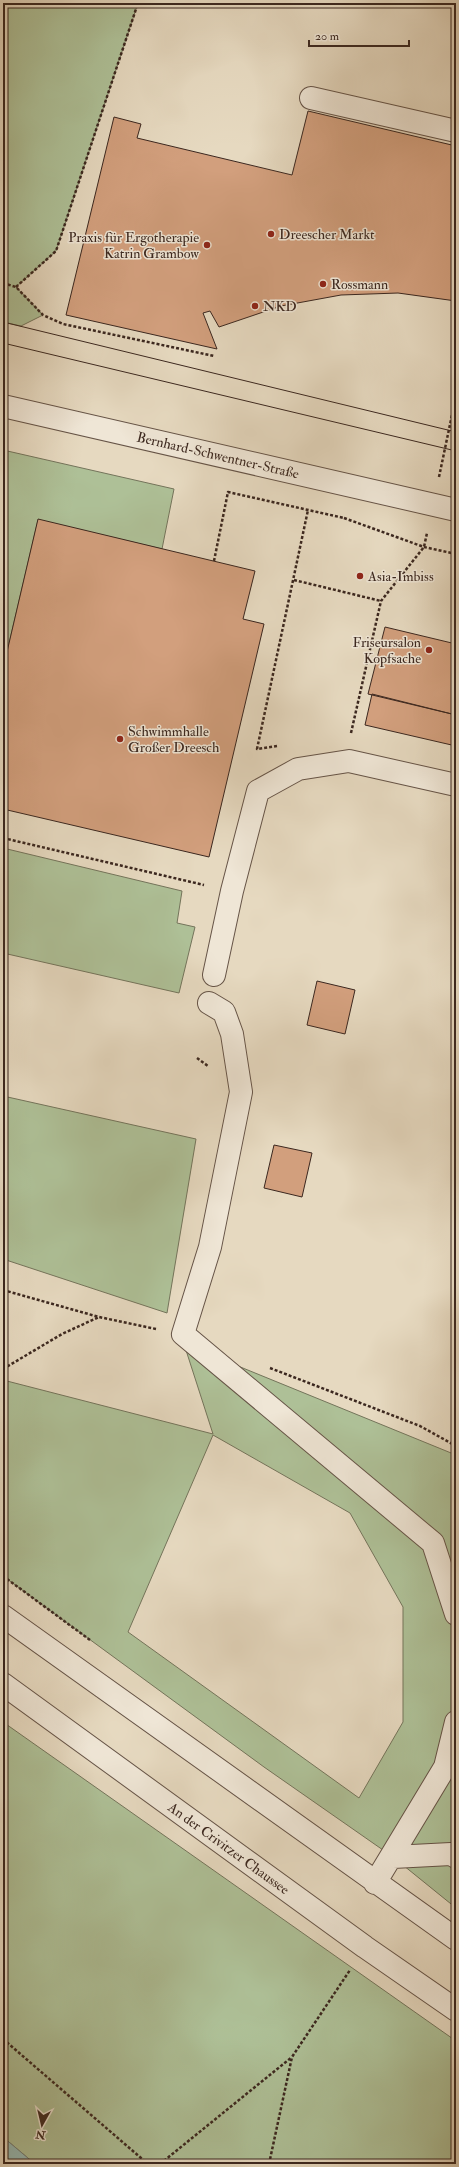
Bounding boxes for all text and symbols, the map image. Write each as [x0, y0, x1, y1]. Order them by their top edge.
scale bar [309, 22, 409, 48]
text: 20 m [315, 29, 340, 44]
place label: Dreescher Markt [279, 226, 375, 243]
place label: Praxis für Ergotherapie Katrin Grambow [68, 229, 199, 262]
marker: Dreescher Markt [266, 229, 276, 239]
marker: Praxis für Ergotherapie Katrin Grambow [202, 240, 212, 250]
place label: Rossmann [331, 276, 388, 293]
marker: Rossmann [318, 279, 328, 289]
place label: NKD [263, 298, 297, 315]
marker: NKD [250, 301, 260, 311]
street label: Bernhard-Schwentner-Straße [135, 429, 301, 482]
place label: Asia-Imbiss [367, 568, 434, 585]
marker: Asia-Imbiss [355, 571, 365, 581]
place label: Friseursalon Kopfsache [352, 634, 421, 668]
marker: Friseursalon Kopfsache [424, 645, 434, 655]
place label: Schwimmhalle Großer Dreesch [128, 723, 220, 756]
marker: Schwimmhalle Großer Dreesch [115, 734, 125, 744]
street label: An der Crivitzer Chaussee [164, 1798, 293, 1898]
north arrow [22, 2105, 62, 2145]
text: N [34, 2127, 47, 2142]

